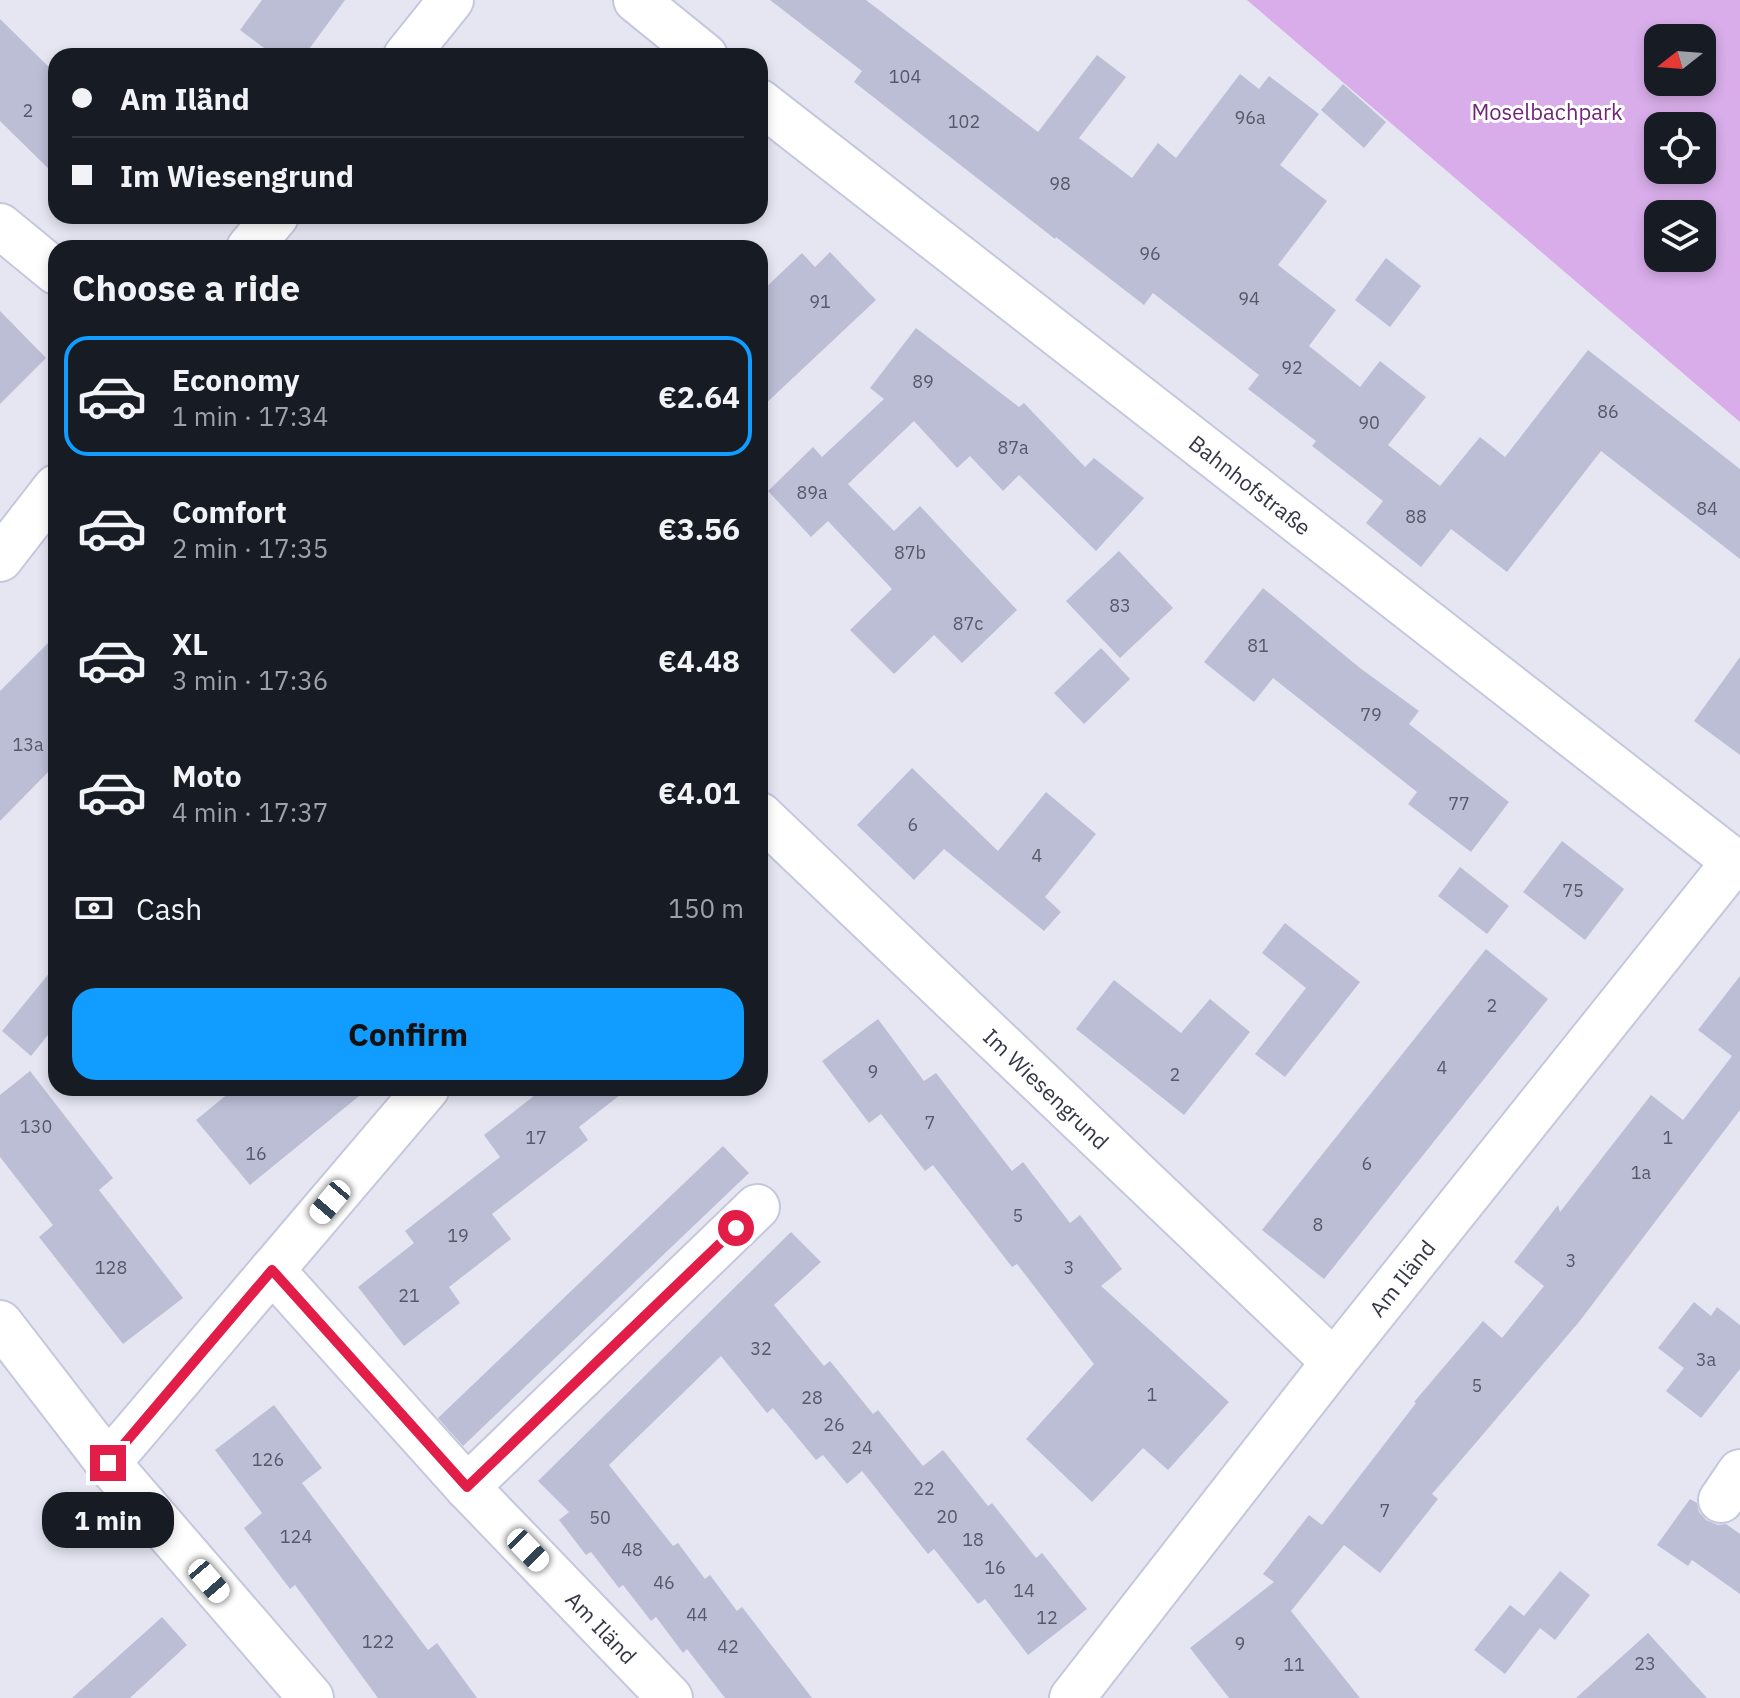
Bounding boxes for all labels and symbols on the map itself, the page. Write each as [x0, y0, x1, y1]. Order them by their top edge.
north arrow [1644, 24, 1716, 96]
house number: 104 [889, 65, 921, 88]
park label: Moselbachpark [1471, 97, 1623, 126]
house number: 2 [23, 99, 33, 122]
house number: 96a [1234, 106, 1266, 129]
house number: 102 [948, 110, 980, 133]
house number: 98 [1049, 172, 1071, 195]
house number: 96 [1139, 242, 1161, 265]
house number: 94 [1238, 287, 1260, 310]
house number: 91 [809, 290, 831, 313]
house number: 92 [1281, 356, 1303, 379]
house number: 89 [912, 370, 934, 393]
house number: 86 [1597, 400, 1619, 423]
house number: 90 [1358, 411, 1380, 434]
street label: Bahnhofstraße [1184, 428, 1318, 541]
house number: 87a [997, 436, 1029, 459]
house number: 89a [796, 481, 828, 504]
house number: 84 [1696, 497, 1718, 520]
house number: 88 [1405, 505, 1427, 528]
house number: 87b [894, 541, 926, 564]
house number: 83 [1109, 594, 1131, 617]
house number: 87c [953, 612, 983, 635]
house number: 81 [1247, 634, 1269, 657]
house number: 79 [1360, 703, 1382, 726]
house number: 13a [12, 733, 44, 756]
house number: 77 [1448, 792, 1470, 815]
house number: 6 [908, 813, 918, 836]
house number: 4 [1032, 844, 1043, 867]
house number: 75 [1562, 879, 1584, 902]
house number: 2 [1487, 994, 1497, 1017]
street label: Im Wiesengrund [978, 1021, 1116, 1155]
house number: 4 [1437, 1056, 1448, 1079]
house number: 9 [868, 1060, 878, 1083]
house number: 2 [1170, 1063, 1180, 1086]
house number: 7 [925, 1111, 935, 1134]
house number: 130 [20, 1115, 52, 1138]
house number: 17 [525, 1126, 547, 1149]
house number: 1 [1663, 1126, 1673, 1149]
house number: 16 [245, 1142, 267, 1165]
house number: 6 [1362, 1152, 1372, 1175]
house number: 1a [1631, 1161, 1652, 1184]
car [305, 1176, 355, 1228]
house number: 5 [1013, 1204, 1023, 1227]
route start [718, 1210, 754, 1246]
house number: 8 [1313, 1213, 1323, 1236]
house number: 19 [447, 1224, 469, 1247]
street label: Am Iländ [1362, 1233, 1441, 1322]
house number: 3 [1566, 1249, 1576, 1272]
house number: 128 [95, 1256, 127, 1279]
house number: 3 [1064, 1256, 1074, 1279]
house number: 21 [398, 1284, 420, 1307]
house number: 32 [750, 1337, 772, 1360]
house number: 3a [1696, 1348, 1717, 1371]
house number: 5 [1472, 1374, 1482, 1397]
house number: 1 [1147, 1383, 1157, 1406]
house number: 28 [801, 1386, 823, 1409]
house number: 26 [823, 1413, 845, 1436]
house number: 24 [851, 1436, 873, 1459]
route end [90, 1445, 126, 1481]
house number: 126 [252, 1448, 284, 1471]
house number: 22 [913, 1477, 935, 1500]
callout: 1 min [42, 1491, 174, 1547]
house number: 7 [1380, 1499, 1390, 1522]
house number: 20 [936, 1505, 958, 1528]
house number: 50 [589, 1506, 611, 1529]
car [503, 1524, 553, 1576]
house number: 124 [280, 1525, 312, 1548]
house number: 18 [962, 1528, 984, 1551]
house number: 48 [621, 1538, 643, 1561]
car [184, 1555, 234, 1607]
house number: 16 [984, 1556, 1006, 1579]
house number: 46 [653, 1571, 675, 1594]
house number: 14 [1013, 1579, 1035, 1602]
street label: Am Iländ [560, 1584, 643, 1670]
house number: 44 [686, 1603, 708, 1626]
house number: 12 [1036, 1606, 1058, 1629]
house number: 122 [362, 1630, 394, 1653]
house number: 9 [1235, 1632, 1245, 1655]
house number: 42 [717, 1635, 739, 1658]
house number: 23 [1634, 1652, 1656, 1675]
house number: 11 [1283, 1653, 1305, 1676]

